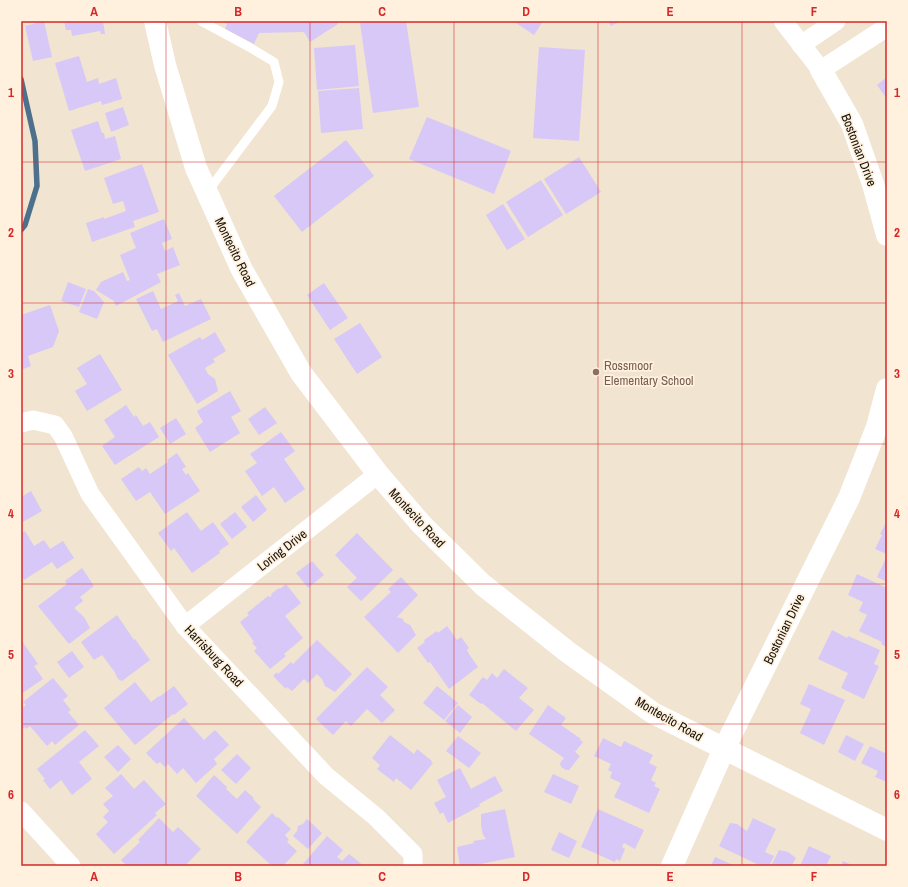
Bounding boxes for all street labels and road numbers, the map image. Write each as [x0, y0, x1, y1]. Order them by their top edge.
street label: Bostonian Drive [837, 111, 881, 189]
street label: Montecito Road [211, 214, 259, 290]
street label: Montecito Road [385, 485, 449, 551]
street label: Loring Drive [254, 525, 310, 575]
street label: Bostonian Drive [760, 591, 808, 667]
street label: Harrisburg Road [181, 621, 247, 691]
street label: Montecito Road [632, 693, 706, 745]

